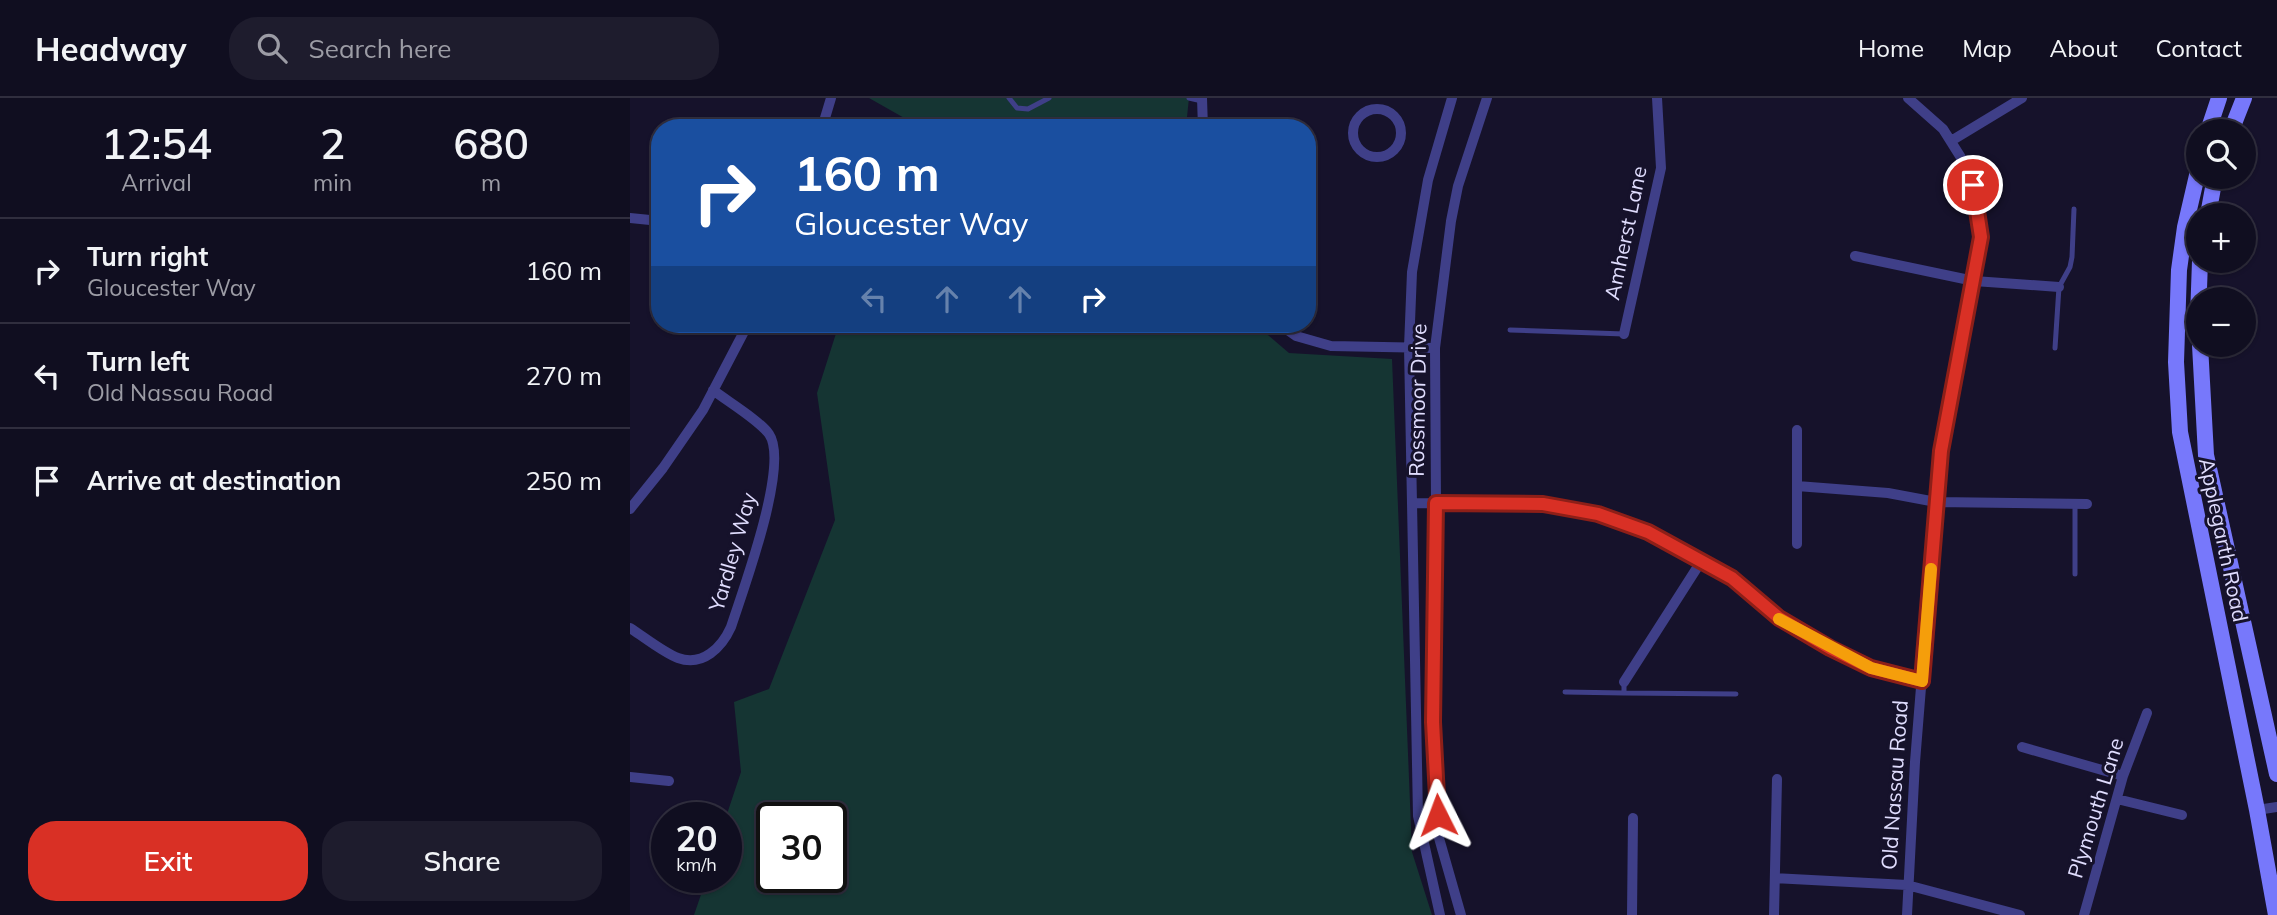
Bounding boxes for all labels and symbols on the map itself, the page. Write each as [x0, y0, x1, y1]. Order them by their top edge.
pin [1943, 155, 2003, 215]
street label: Amherst Lane [1598, 164, 1652, 302]
street label: Rossmoor Drive [1403, 323, 1431, 477]
street label: Applegarth Road [2194, 455, 2254, 624]
street label: Yardley Way [702, 489, 761, 615]
street label: Old Nassau Road [1875, 699, 1913, 871]
street label: Plymouth Lane [2061, 734, 2129, 881]
position arrow [1401, 778, 1475, 852]
speed limit sign: 30 [756, 802, 847, 893]

